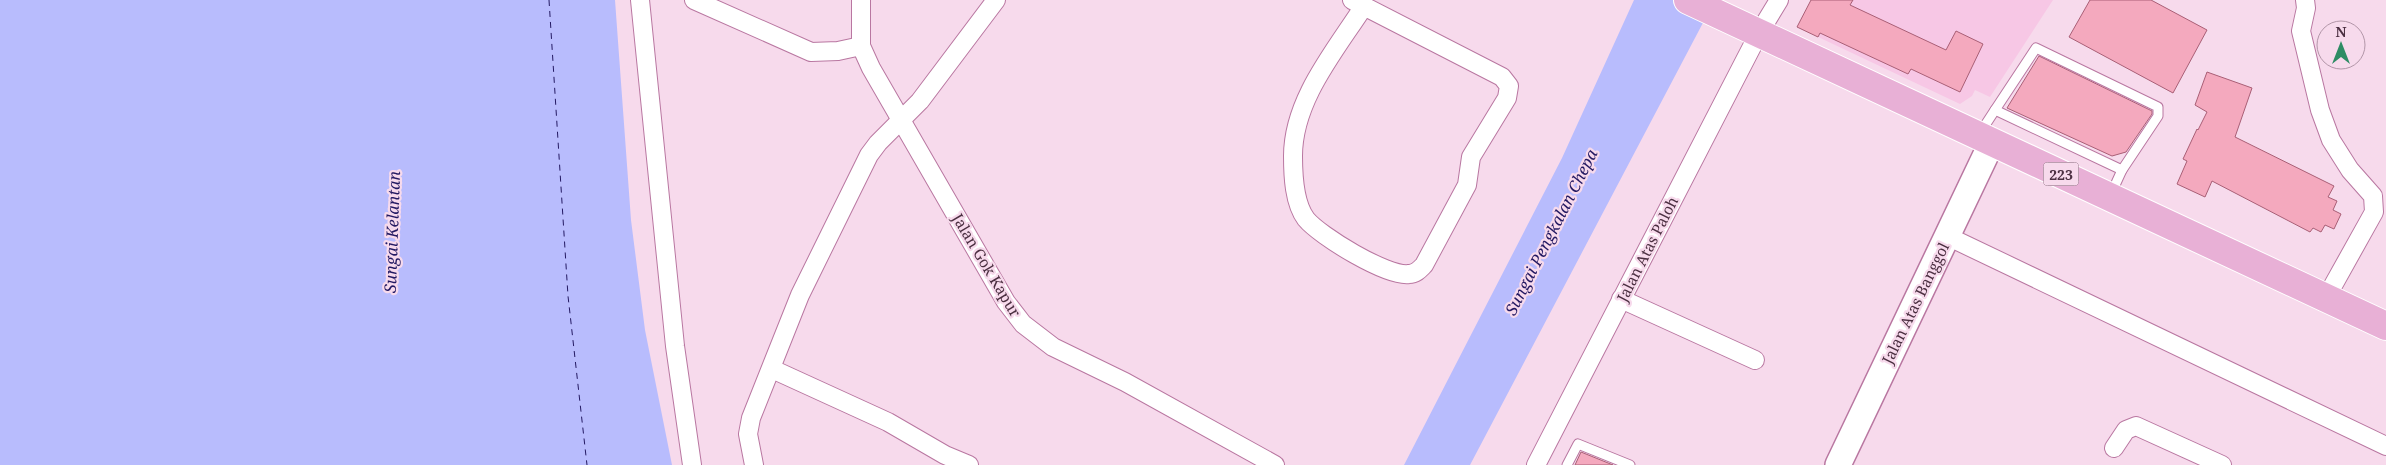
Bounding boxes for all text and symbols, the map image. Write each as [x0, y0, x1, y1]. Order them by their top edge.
north arrow [2316, 20, 2366, 70]
text: N [2335, 22, 2347, 41]
water label: Sungai Pengkalan Chepa [1500, 145, 1603, 319]
road number: 223 [2044, 162, 2078, 185]
water label: Sungai Kelantan [379, 170, 405, 293]
street label: Jalan Atas Paloh [1611, 192, 1682, 306]
street label: Jalan Gok Kapur [948, 209, 1026, 320]
street label: Jalan Atas Banggol [1876, 239, 1953, 368]

